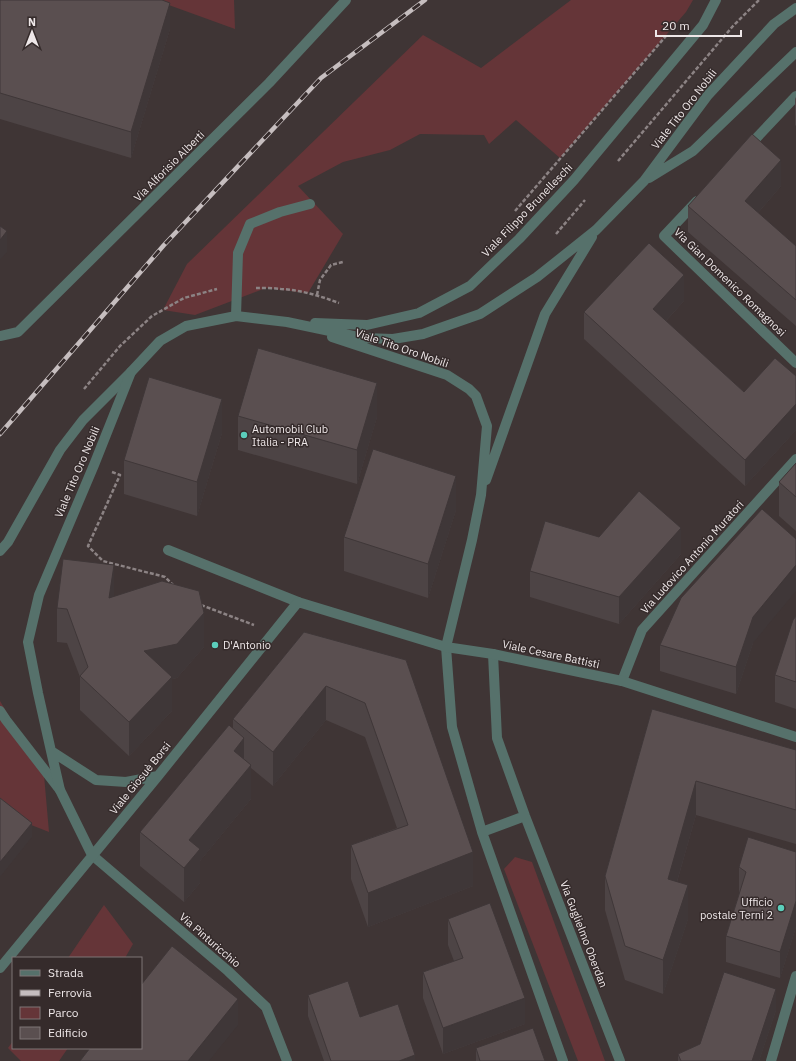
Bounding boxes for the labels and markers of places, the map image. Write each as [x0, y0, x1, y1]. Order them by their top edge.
place label: Automobil Club Italia - PRA [252, 422, 328, 449]
marker: Automobil Club Italia - PRA [239, 430, 249, 440]
place label: D'Antonio [223, 638, 271, 652]
marker: D'Antonio [210, 640, 220, 650]
place label: Ufficio postale Terni 2 [700, 895, 773, 922]
marker: Ufficio postale Terni 2 [776, 903, 786, 913]

